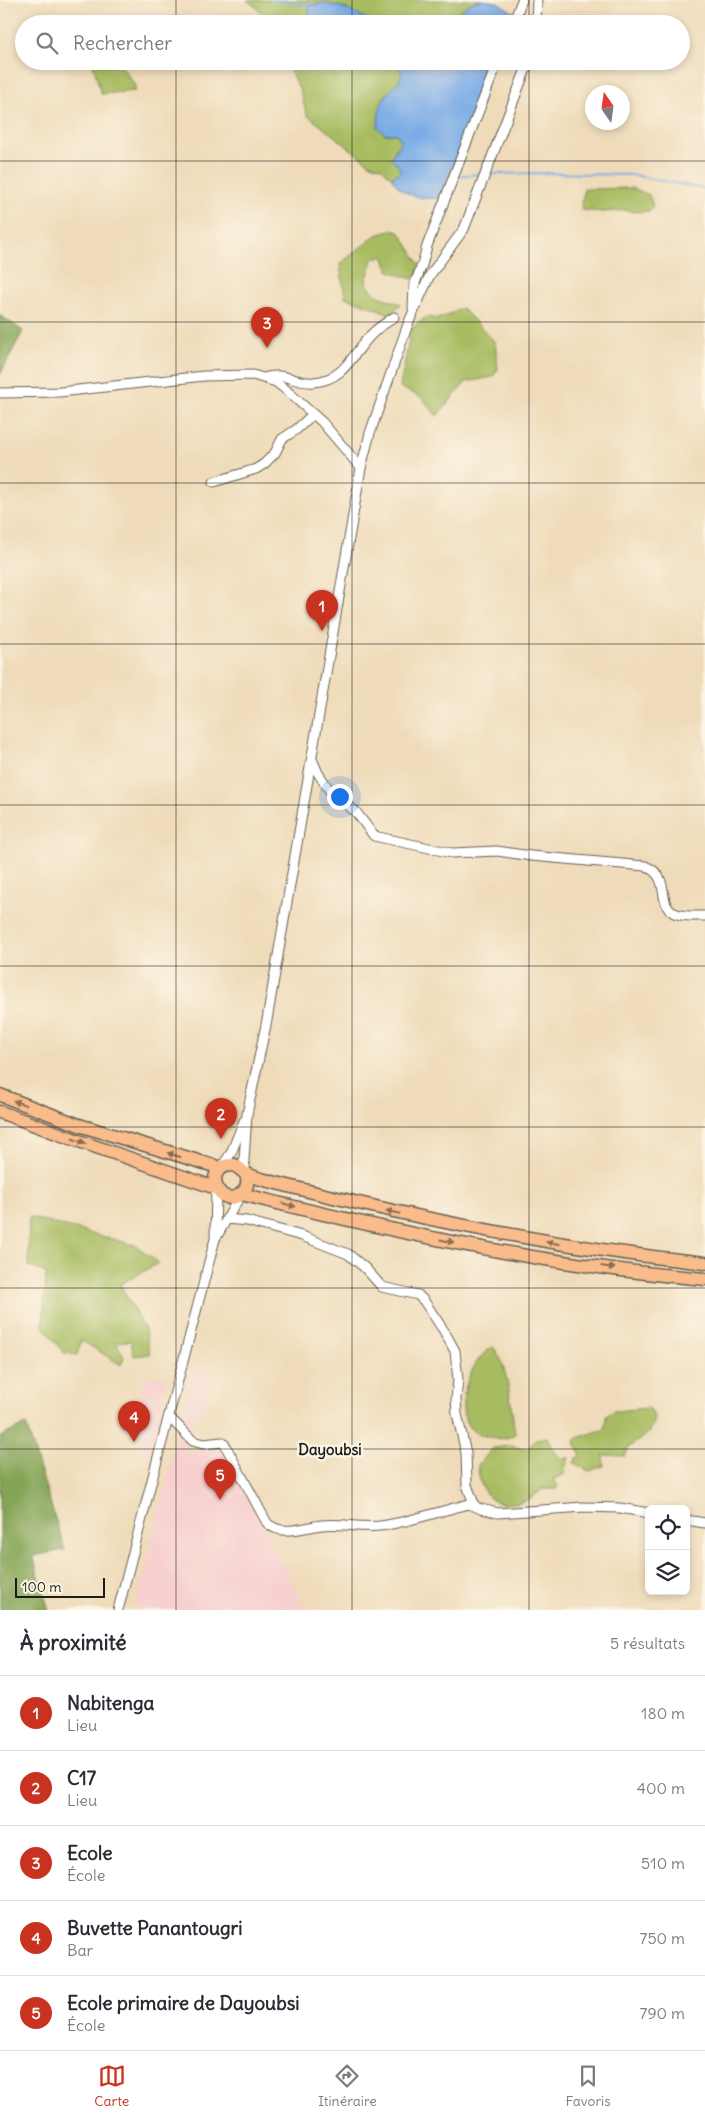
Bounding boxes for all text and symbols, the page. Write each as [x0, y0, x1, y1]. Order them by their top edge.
search box [15, 15, 690, 70]
icon: search [33, 29, 61, 57]
text: Rechercher [73, 31, 172, 55]
north arrow [585, 85, 630, 130]
pin: 3 [251, 307, 283, 348]
pin: 1 [306, 590, 338, 631]
your location [327, 784, 353, 810]
pin: 2 [205, 1098, 237, 1139]
one-way arrow [12, 1099, 27, 1107]
one-way arrow [71, 1138, 86, 1145]
one-way arrow [166, 1151, 181, 1159]
one-way arrow [281, 1201, 296, 1209]
one-way arrow [386, 1208, 401, 1216]
one-way arrow [440, 1237, 455, 1245]
one-way arrow [544, 1239, 560, 1247]
one-way arrow [600, 1263, 616, 1271]
pin: 4 [118, 1401, 150, 1442]
district label: Dayoubsi [298, 1440, 362, 1460]
pin: 5 [204, 1459, 236, 1500]
map controls [645, 1505, 690, 1595]
button: locate [645, 1505, 690, 1550]
button: layers [645, 1550, 690, 1595]
scale bar [15, 1575, 105, 1598]
text: 100 m [22, 1578, 62, 1596]
text: À proximité [20, 1629, 127, 1656]
text: 5 résultats [610, 1633, 685, 1653]
text: Nabitenga [67, 1691, 154, 1715]
text: 1 [33, 1703, 39, 1723]
text: 180 m [641, 1703, 685, 1723]
text: Lieu [67, 1715, 97, 1735]
text: C17 [67, 1766, 96, 1790]
text: 2 [32, 1778, 40, 1798]
text: 400 m [637, 1778, 685, 1798]
text: Lieu [67, 1790, 97, 1810]
text: Ecole [67, 1841, 113, 1865]
text: 3 [31, 1853, 41, 1873]
text: 510 m [641, 1853, 685, 1873]
text: École [67, 1865, 105, 1885]
text: Buvette Panantougri [67, 1916, 243, 1940]
text: 4 [31, 1928, 41, 1948]
text: 750 m [640, 1928, 685, 1948]
text: Bar [67, 1940, 93, 1960]
text: Ecole primaire de Dayoubsi [67, 1991, 300, 2015]
text: 5 [31, 2003, 41, 2023]
text: 790 m [640, 2003, 685, 2023]
text: École [67, 2015, 105, 2035]
tab: Carte [94, 2062, 129, 2110]
tab: Itinéraire [318, 2062, 377, 2110]
tab: Favoris [565, 2062, 611, 2110]

